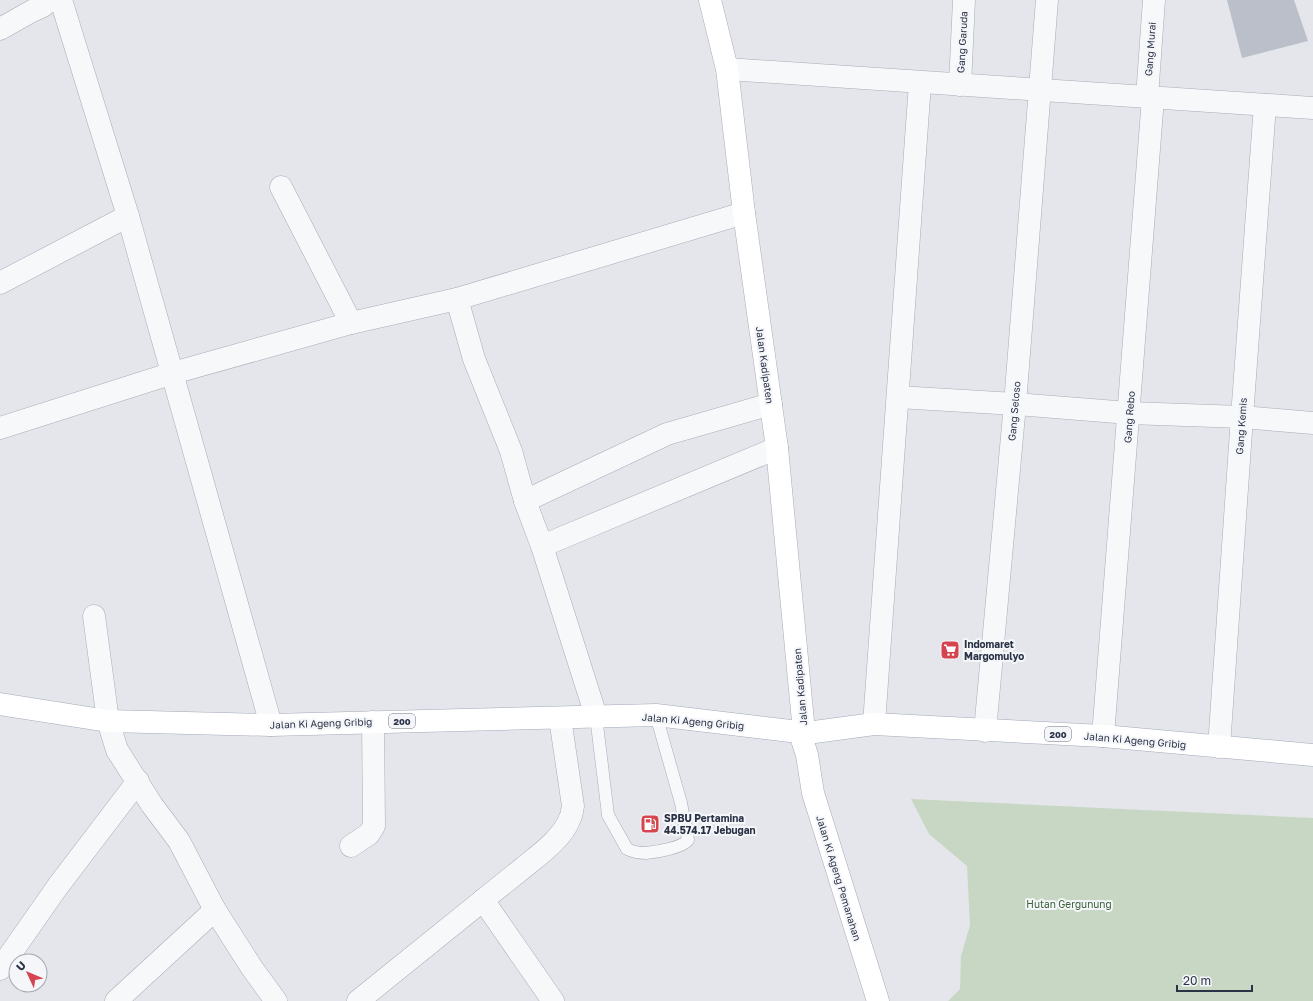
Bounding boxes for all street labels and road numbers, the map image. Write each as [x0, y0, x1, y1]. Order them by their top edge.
street label: Gang Garuda [954, 11, 970, 73]
street label: Gang Murai [1142, 22, 1158, 76]
street label: Jalan Kadipaten [754, 326, 776, 404]
street label: Gang Seloso [1005, 381, 1023, 441]
street label: Gang Rebo [1121, 391, 1137, 443]
street label: Gang Kemis [1233, 397, 1249, 455]
street label: Jalan Kadipaten [791, 648, 809, 726]
street label: Jalan Ki Ageng Gribig [641, 711, 745, 731]
road number: 200 [389, 714, 415, 728]
street label: Jalan Ki Ageng Gribig [269, 715, 373, 731]
road number: 200 [1045, 727, 1071, 741]
street label: Jalan Ki Ageng Gribig [1083, 730, 1187, 750]
street label: Jalan Ki Ageng Pemanahan [814, 814, 864, 942]

